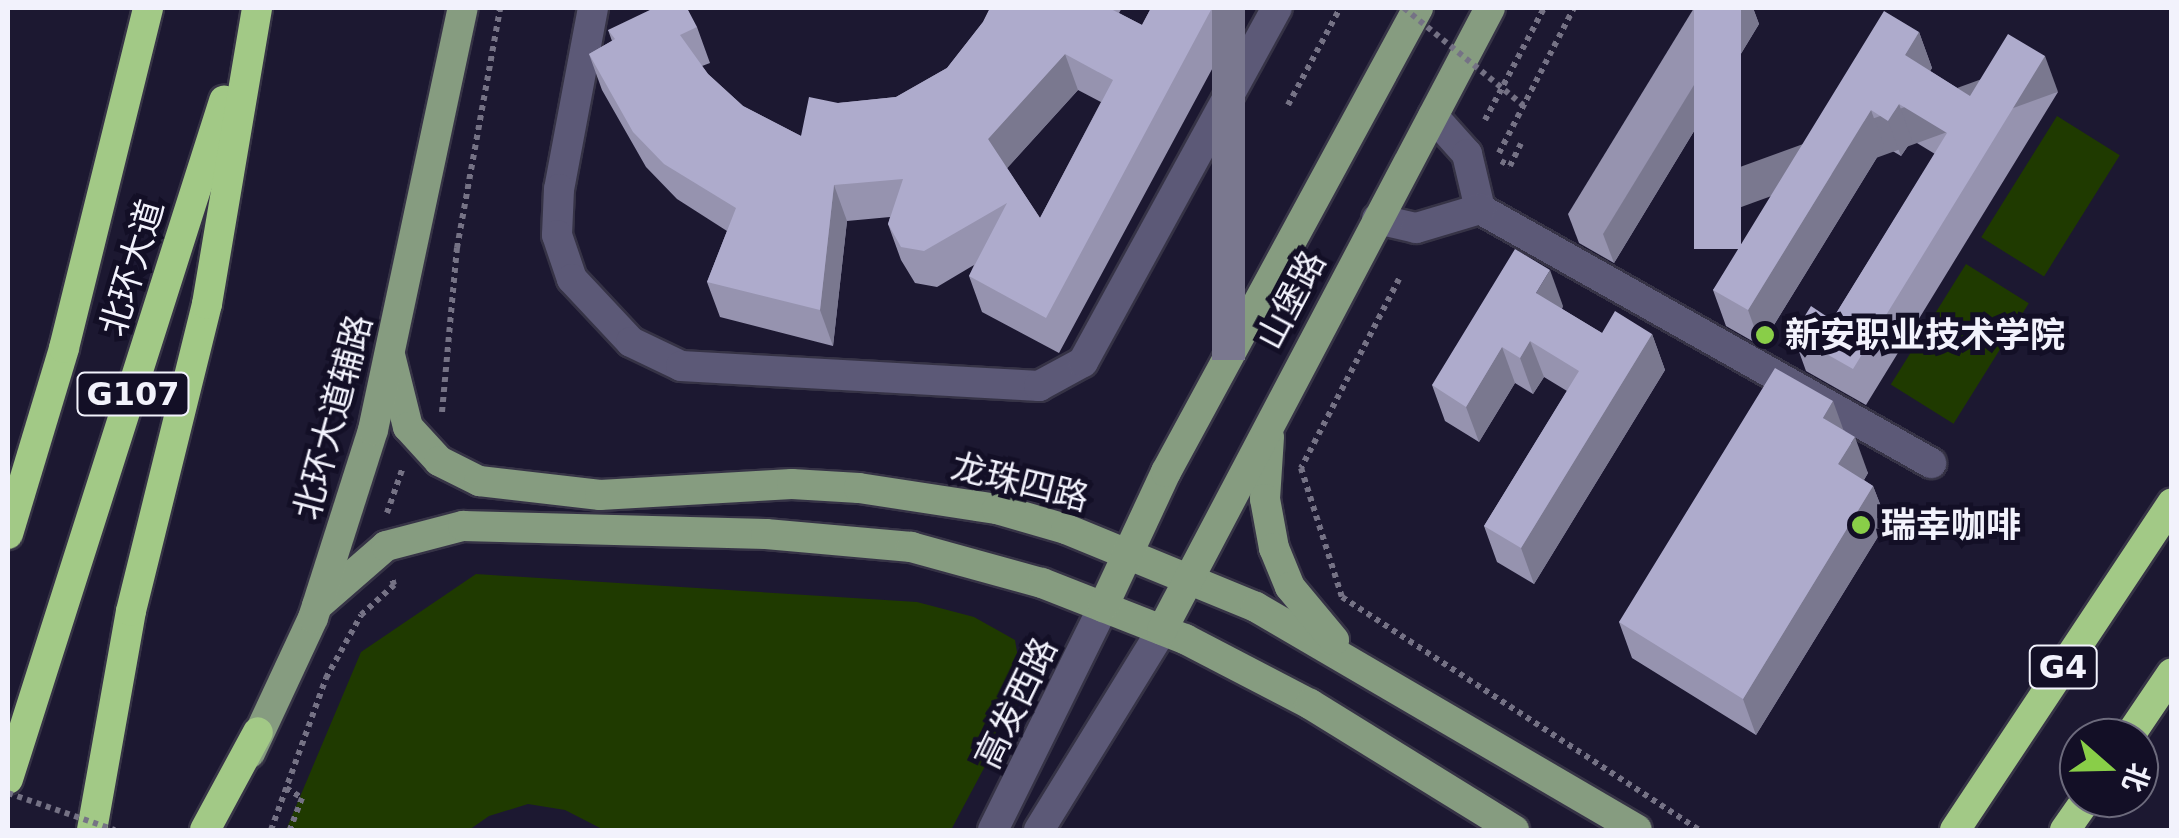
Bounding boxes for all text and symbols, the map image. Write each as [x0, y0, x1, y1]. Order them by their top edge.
street label: 北环大道 [91, 195, 173, 341]
street label: 山堡路 [1248, 244, 1334, 356]
street label: 北环大道辅路 [286, 310, 380, 524]
place label: 新安职业技术学院 [1785, 314, 2065, 356]
marker: 新安职业技术学院 [1754, 324, 1776, 346]
road number: G107 [76, 367, 190, 421]
street label: 龙珠四路 [947, 445, 1093, 519]
place label: 瑞幸咖啡 [1881, 504, 2021, 546]
marker: 瑞幸咖啡 [1850, 514, 1872, 536]
street label: 高发西路 [966, 631, 1066, 775]
road number: G4 [2028, 640, 2098, 694]
north arrow [2059, 718, 2159, 818]
text: 北 [2115, 759, 2156, 797]

